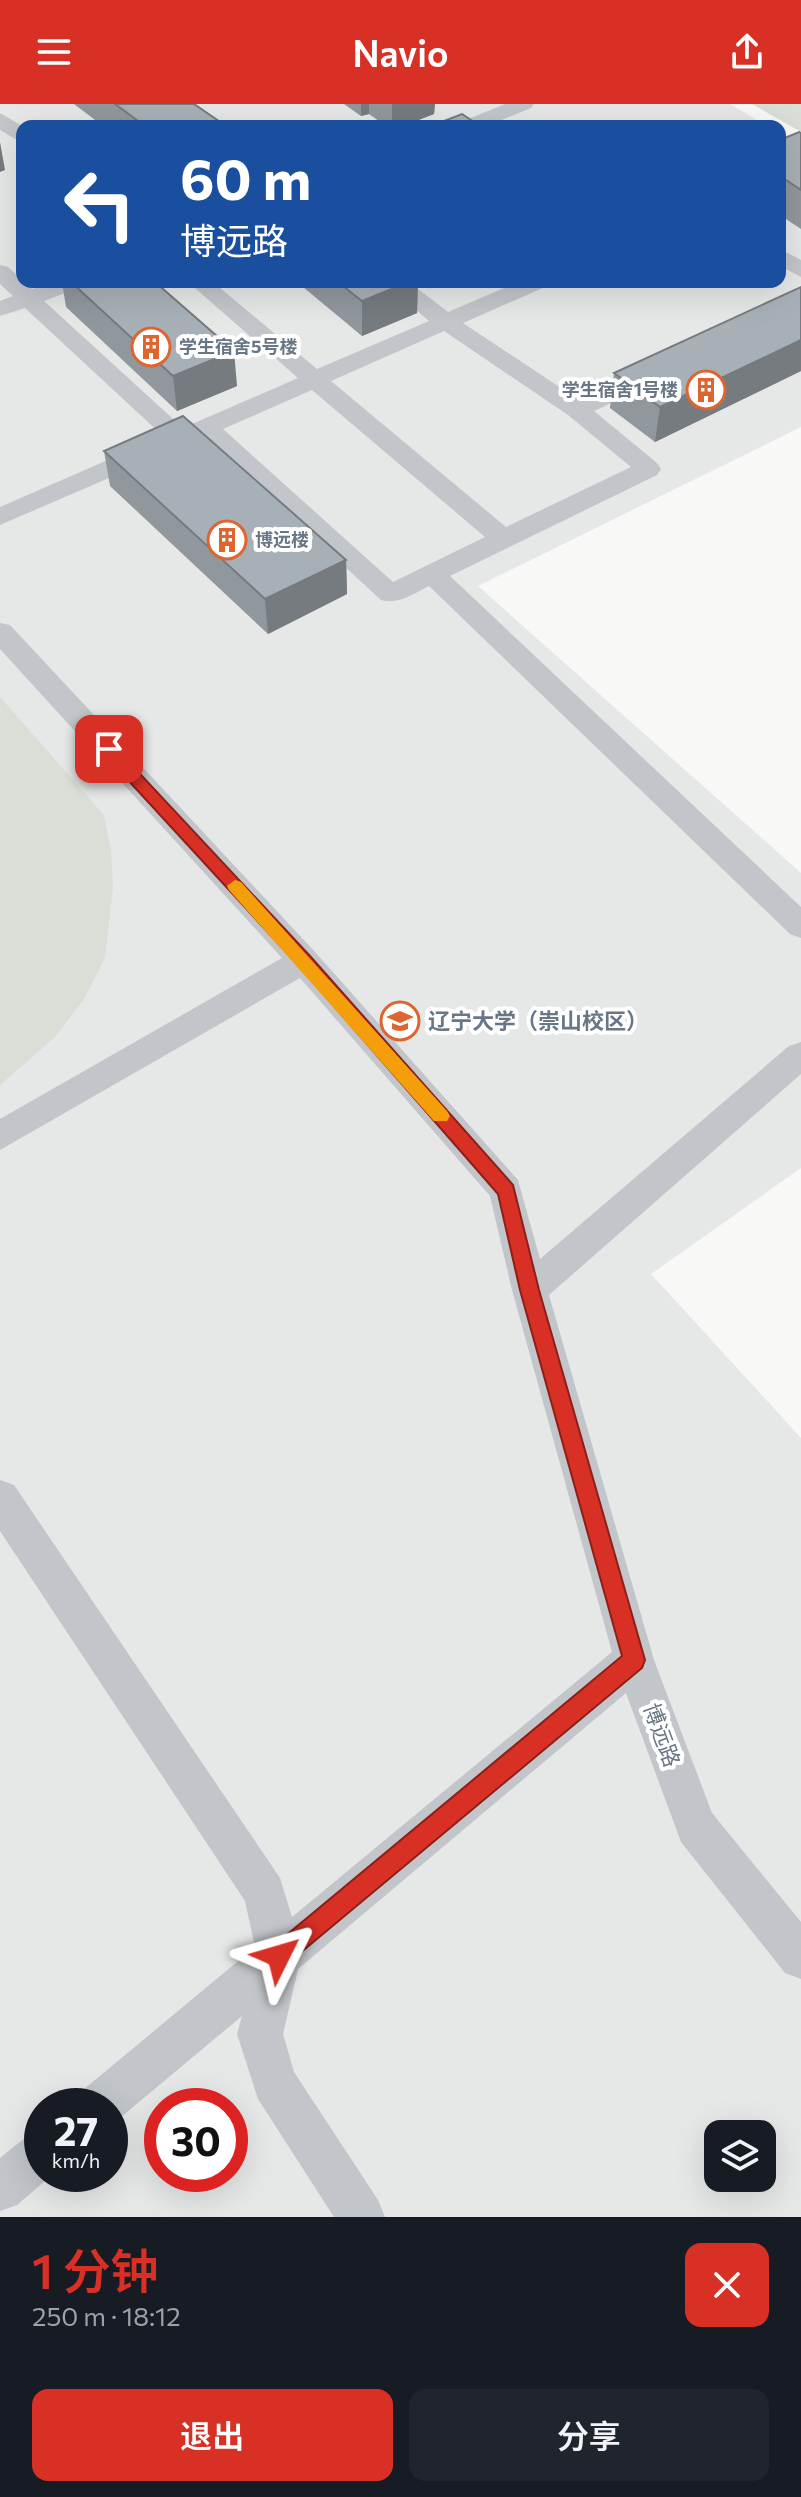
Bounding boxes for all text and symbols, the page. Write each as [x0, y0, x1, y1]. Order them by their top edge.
icon: menu [32, 30, 76, 74]
text: Navio [352, 30, 449, 74]
icon: share [725, 30, 769, 74]
text: 60 m [180, 143, 311, 212]
icon: left [48, 152, 152, 256]
text: 博远路 [180, 217, 288, 261]
building icon: 学生宿舍5号楼 [130, 326, 172, 368]
place label: 学生宿舍5号楼 [179, 335, 298, 357]
building icon: 学生宿舍1号楼 [685, 369, 727, 411]
place label: 学生宿舍1号楼 [562, 378, 678, 400]
building icon: 博远楼 [206, 519, 248, 561]
place label: 博远楼 [255, 528, 309, 550]
pin [75, 715, 143, 783]
icon: arrive [87, 727, 131, 771]
school or university icon: 辽宁大学（崇山校区） [379, 1000, 421, 1042]
place label: 辽宁大学（崇山校区） [428, 1007, 648, 1034]
street label: 博远路 [638, 1699, 686, 1770]
position arrow [237, 1914, 321, 1998]
speed limit sign: 30 [144, 2088, 248, 2192]
text: 27 [54, 2105, 98, 2154]
map controls [704, 2120, 776, 2192]
button: layers [704, 2120, 776, 2192]
text: km/h [52, 2148, 100, 2172]
text: 1 分钟 [32, 2240, 159, 2299]
button: close [685, 2243, 769, 2327]
text: 250 m · 18:12 [32, 2300, 181, 2331]
button: 退出 [32, 2389, 393, 2481]
button: 分享 [409, 2389, 769, 2481]

